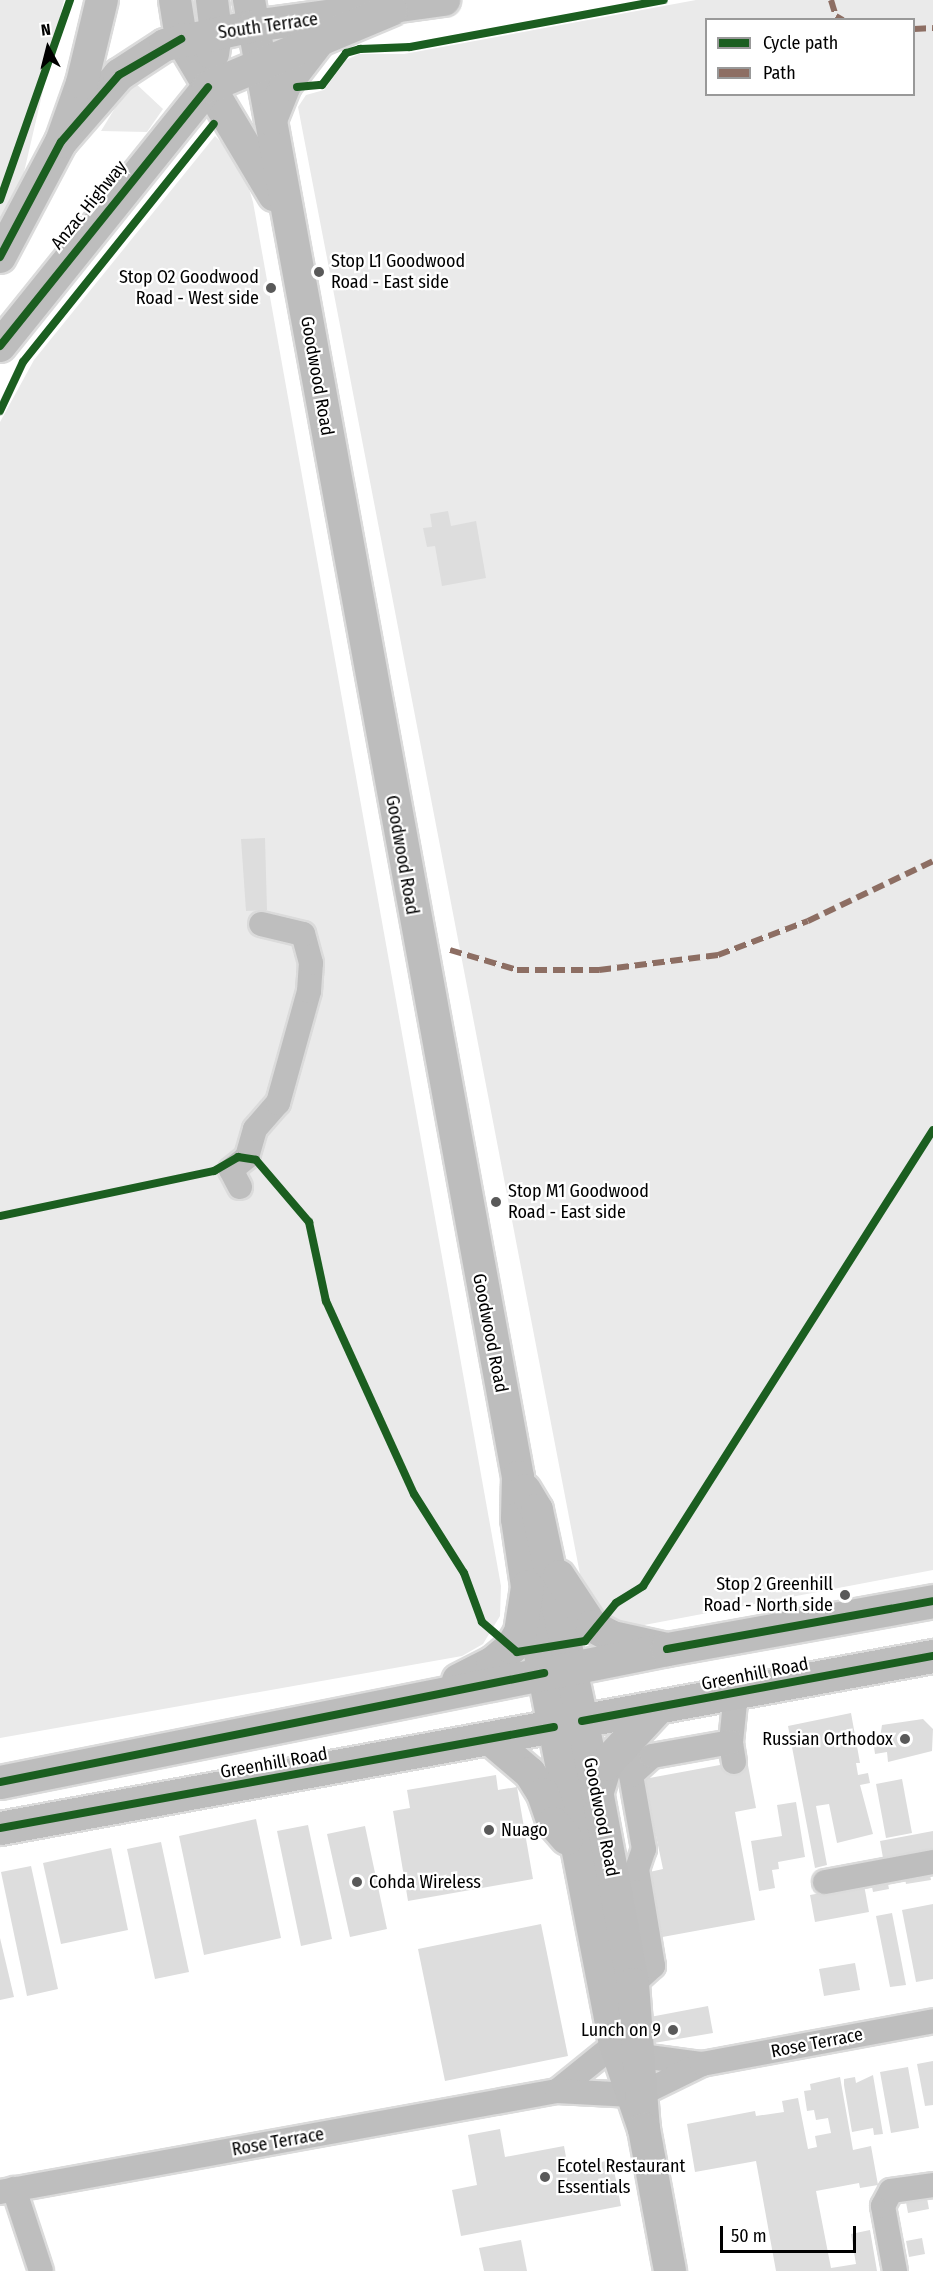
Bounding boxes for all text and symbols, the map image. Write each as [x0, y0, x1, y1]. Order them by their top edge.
street label: South Terrace [217, 8, 319, 44]
north arrow [18, 18, 78, 78]
legend [705, 18, 915, 96]
text: N [40, 20, 52, 40]
text: Cycle path [763, 32, 838, 54]
text: Path [763, 62, 796, 84]
street label: Anzac Highway [47, 156, 131, 254]
place label: Stop L1 Goodwood Road - East side [331, 251, 465, 294]
marker: Stop L1 Goodwood Road - East side [312, 265, 326, 279]
place label: Stop O2 Goodwood Road - West side [119, 267, 259, 310]
marker: Stop O2 Goodwood Road - West side [264, 281, 278, 295]
street label: Goodwood Road [296, 315, 338, 437]
street label: Goodwood Road [381, 794, 423, 916]
place label: Stop M1 Goodwood Road - East side [508, 1181, 649, 1224]
marker: Stop M1 Goodwood Road - East side [489, 1195, 503, 1209]
street label: Goodwood Road [468, 1272, 512, 1394]
place label: Stop 2 Greenhill Road - North side [704, 1574, 833, 1616]
marker: Stop 2 Greenhill Road - North side [838, 1588, 852, 1602]
street label: Greenhill Road [700, 1653, 810, 1695]
place label: Russian Orthodox [762, 1728, 893, 1750]
marker: Russian Orthodox [898, 1732, 912, 1746]
street label: Greenhill Road [219, 1743, 329, 1783]
street label: Goodwood Road [579, 1756, 623, 1878]
place label: Nuago [501, 1819, 548, 1841]
marker: Nuago [482, 1823, 496, 1837]
place label: Cohda Wireless [369, 1871, 481, 1893]
marker: Cohda Wireless [350, 1875, 364, 1889]
place label: Lunch on 9 [581, 2019, 661, 2041]
marker: Lunch on 9 [666, 2023, 680, 2037]
street label: Rose Terrace [769, 2024, 865, 2062]
street label: Rose Terrace [230, 2123, 326, 2161]
place label: Ecotel Restaurant Essentials [557, 2156, 685, 2198]
marker: Ecotel Restaurant Essentials [538, 2170, 552, 2184]
scale bar [723, 2214, 860, 2252]
text: 50 m [731, 2225, 767, 2247]

